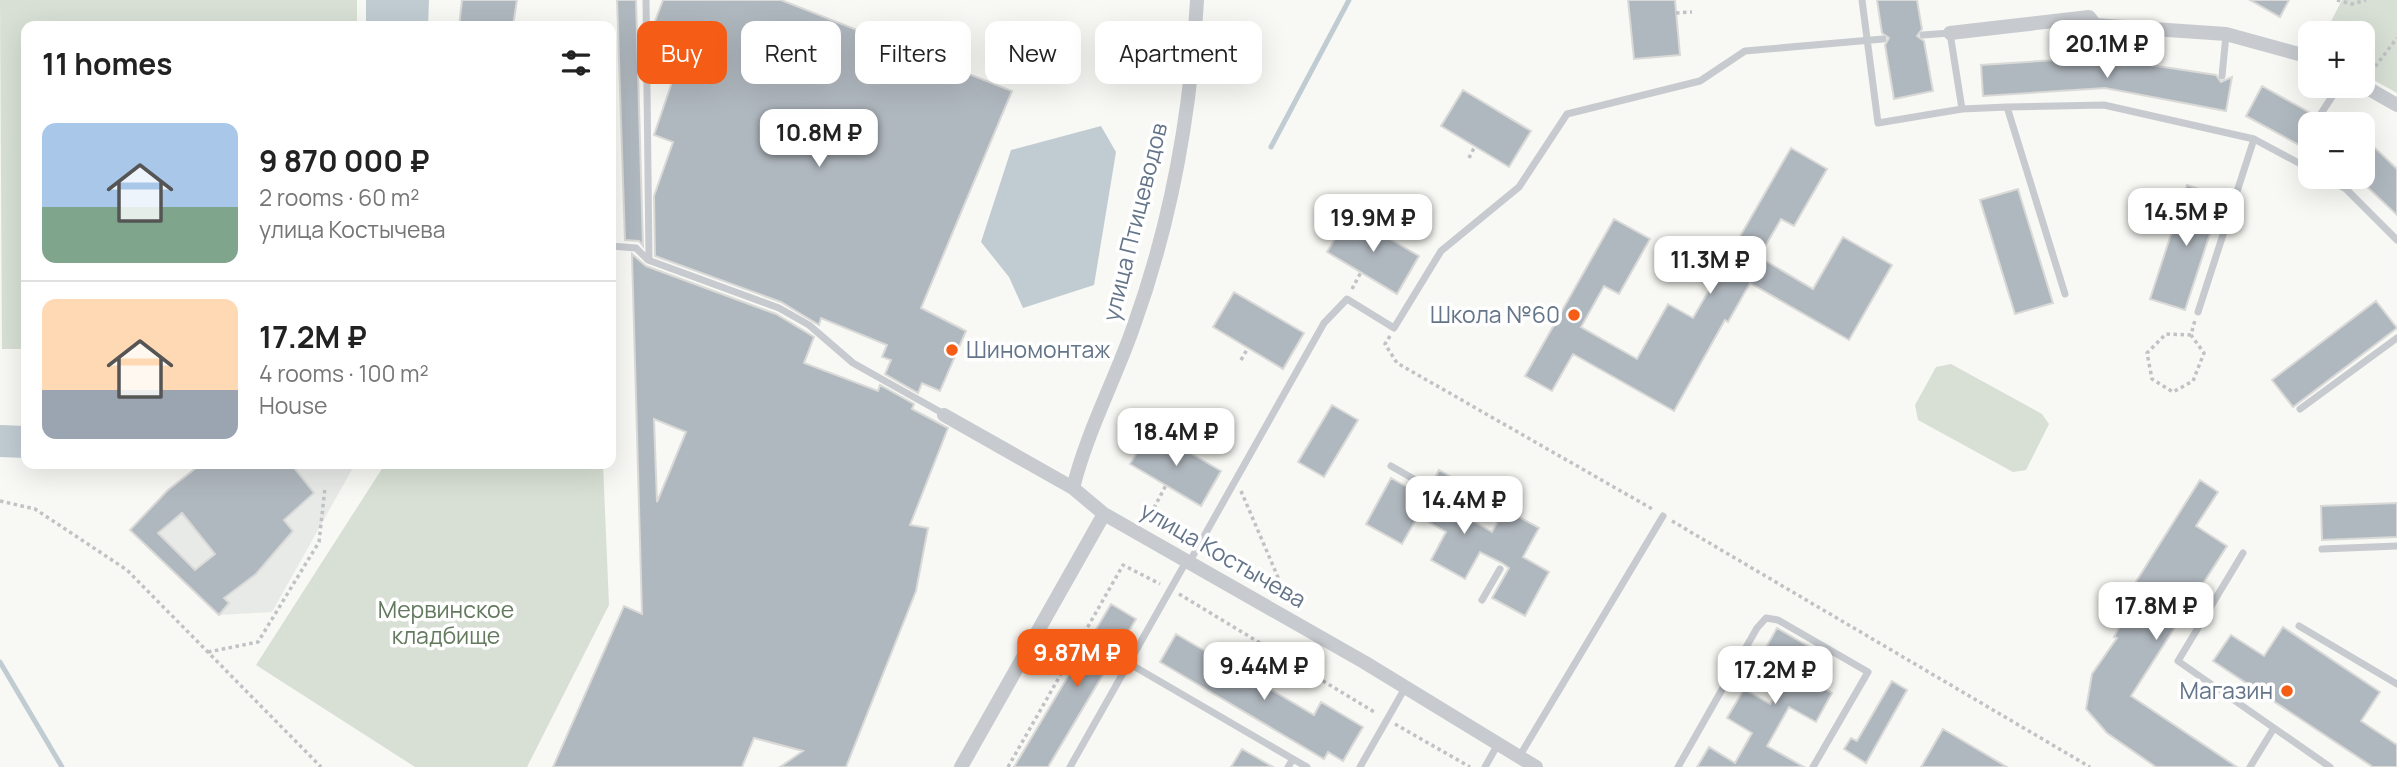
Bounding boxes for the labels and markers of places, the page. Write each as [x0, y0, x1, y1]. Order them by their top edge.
pin: 20.1M ₽ [2042, 20, 2172, 80]
pin: 10.8M ₽ [754, 110, 884, 169]
pin: 14.5M ₽ [2121, 188, 2251, 248]
pin: 19.9M ₽ [1308, 194, 1438, 254]
pin: 11.3M ₽ [1645, 236, 1775, 296]
place label: Школа №60 [1430, 298, 1560, 330]
marker: Школа №60 [1566, 307, 1582, 323]
place label: Шиномонтаж [966, 333, 1110, 365]
marker: Шиномонтаж [944, 342, 960, 358]
pin: 18.4M ₽ [1111, 408, 1241, 468]
pin: 14.4M ₽ [1399, 476, 1529, 536]
pin: 17.8M ₽ [2091, 582, 2221, 642]
pin: 9.87M ₽ [1012, 630, 1142, 689]
pin: 9.44M ₽ [1199, 642, 1329, 702]
pin: 17.2M ₽ [1710, 646, 1840, 706]
place label: Магазин [2180, 674, 2273, 706]
marker: Магазин [2279, 683, 2295, 699]

